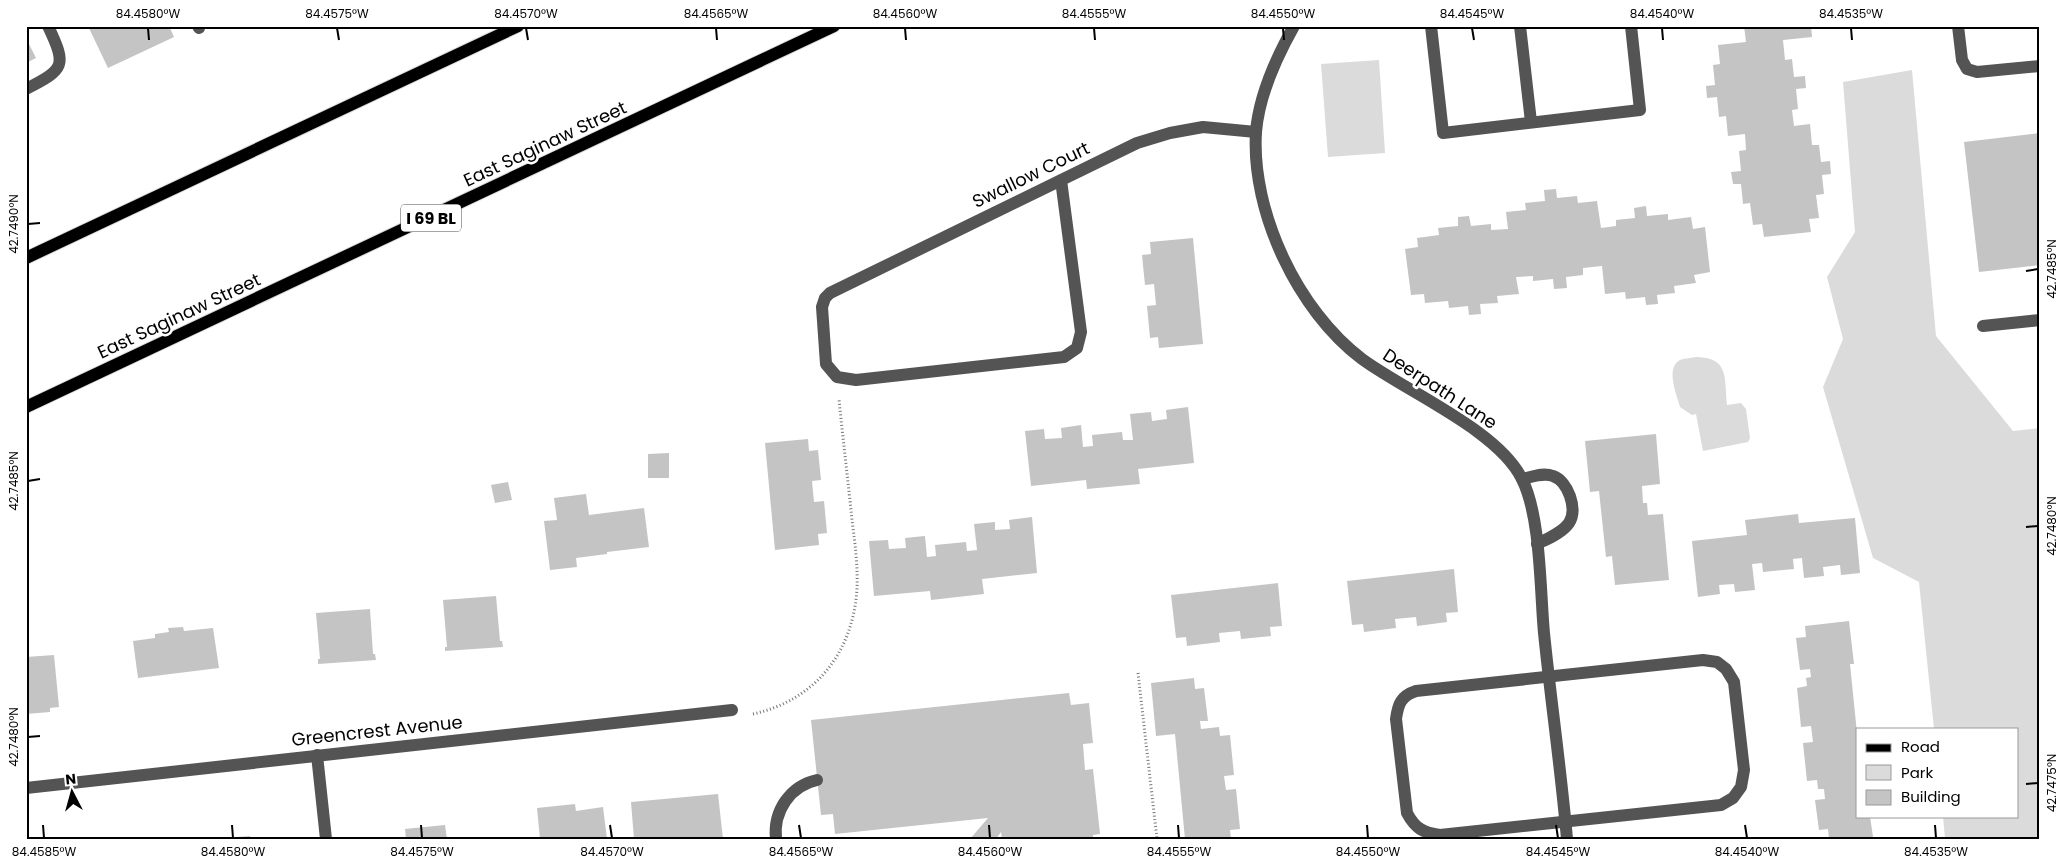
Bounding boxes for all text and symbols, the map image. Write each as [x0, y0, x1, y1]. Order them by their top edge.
text: 84.4580°W [116, 5, 181, 22]
text: 84.4575°W [305, 5, 369, 22]
text: 84.4570°W [494, 5, 558, 22]
text: 84.4565°W [684, 5, 749, 22]
text: 84.4560°W [873, 5, 938, 22]
text: 84.4555°W [1062, 5, 1126, 22]
text: 84.4550°W [1251, 5, 1315, 22]
text: 84.4545°W [1440, 5, 1505, 22]
text: 84.4540°W [1630, 5, 1695, 22]
text: 84.4535°W [1819, 5, 1883, 22]
street label: East Saginaw Street [459, 95, 630, 192]
street label: Swallow Court [968, 135, 1094, 214]
text: 42.7490°N [5, 194, 22, 254]
road number: I 69 BL [401, 204, 461, 232]
text: 42.7485°N [2043, 239, 2060, 299]
street label: East Saginaw Street [93, 267, 264, 364]
street label: Deerpath Lane [1378, 342, 1502, 435]
text: 42.7485°N [5, 451, 22, 511]
text: 42.7480°N [2043, 496, 2060, 556]
text: 42.7480°N [5, 707, 22, 767]
street label: Greencrest Avenue [290, 709, 464, 752]
legend [1856, 728, 2018, 818]
text: Road [1901, 736, 1940, 757]
text: 42.7475°N [2043, 754, 2060, 812]
text: Park [1901, 762, 1933, 783]
north arrow [48, 768, 98, 818]
text: N [64, 769, 77, 790]
text: Building [1901, 786, 1961, 807]
text: 84.4585°W [12, 843, 77, 860]
text: 84.4580°W [201, 843, 266, 860]
text: 84.4575°W [390, 843, 454, 860]
text: 84.4570°W [580, 843, 644, 860]
text: 84.4565°W [769, 843, 834, 860]
text: 84.4560°W [958, 843, 1023, 860]
text: 84.4555°W [1147, 843, 1211, 860]
text: 84.4550°W [1336, 843, 1400, 860]
text: 84.4545°W [1526, 843, 1591, 860]
text: 84.4540°W [1715, 843, 1780, 860]
text: 84.4535°W [1904, 843, 1968, 860]

